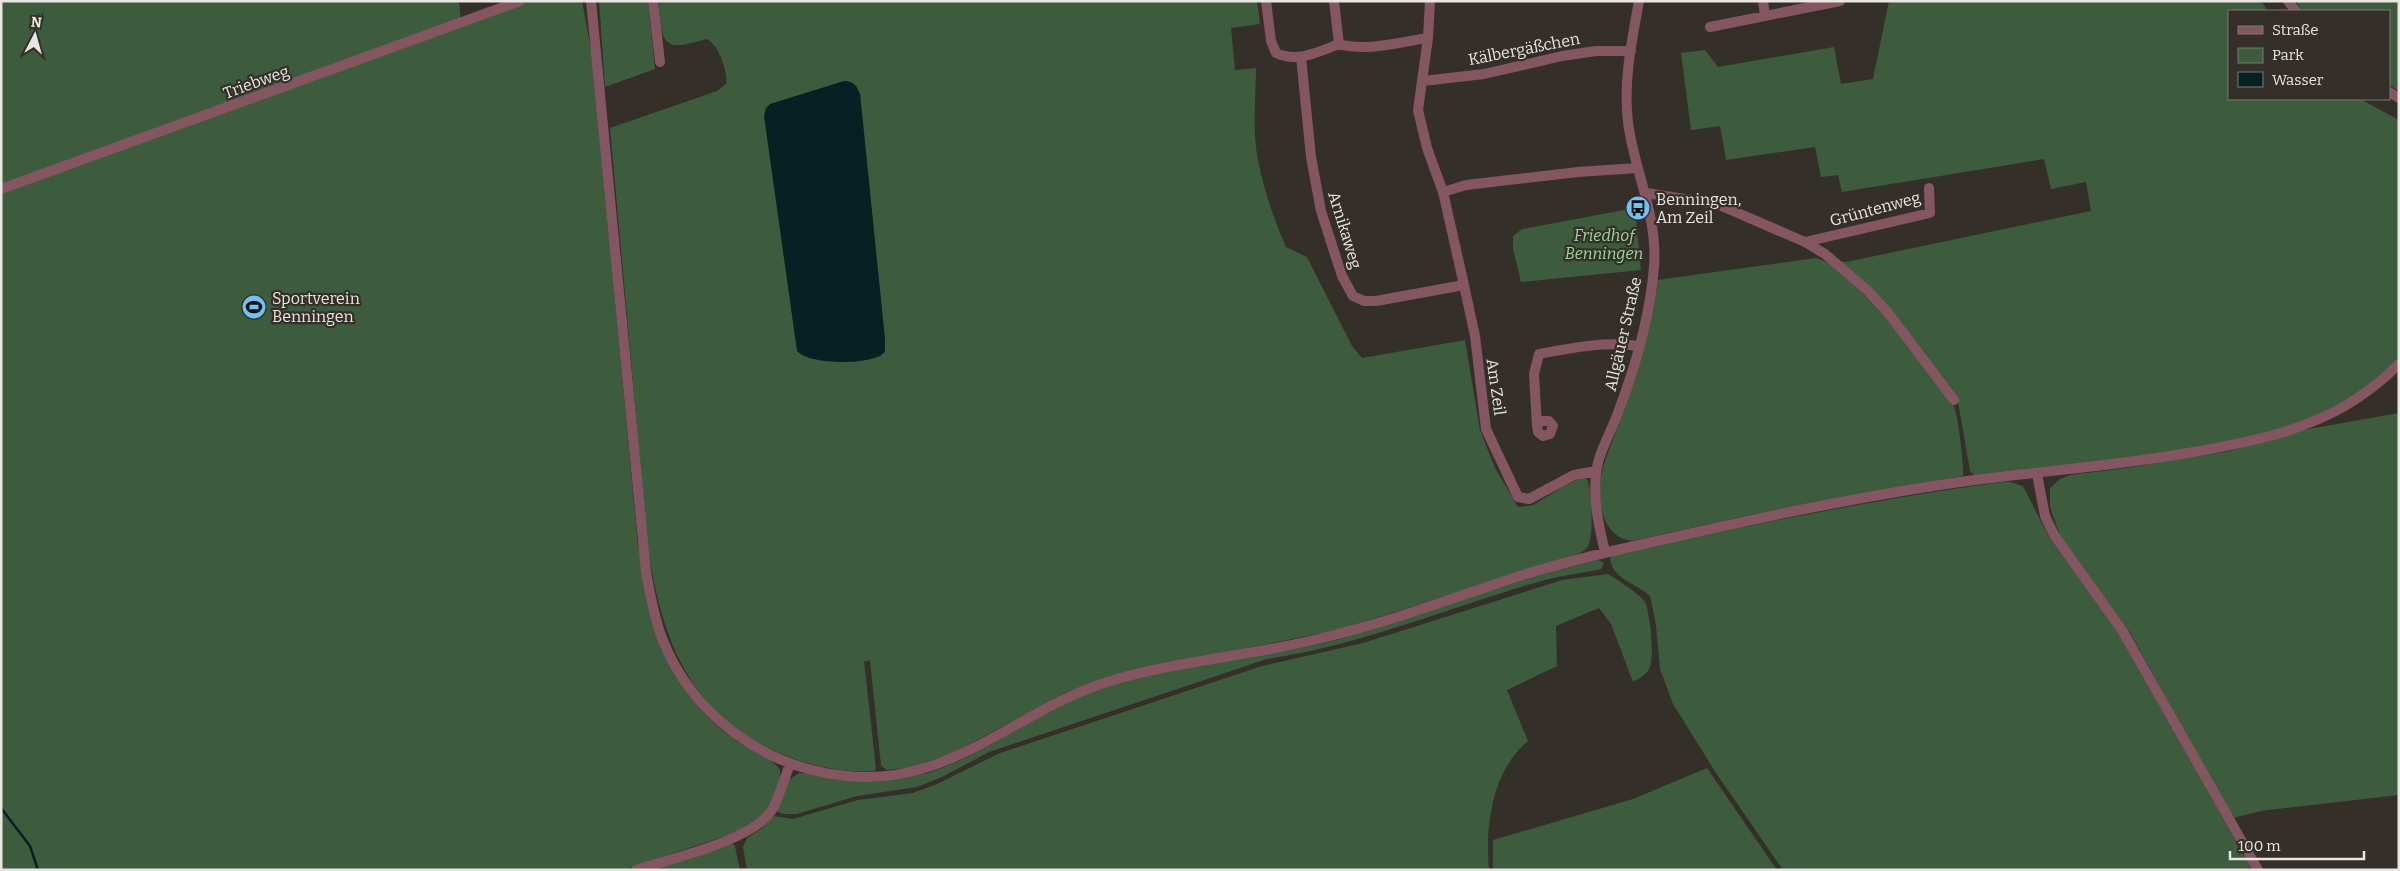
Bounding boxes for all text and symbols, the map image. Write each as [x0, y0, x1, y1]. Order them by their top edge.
north arrow [10, 10, 60, 60]
legend [2228, 10, 2390, 100]
text: N [30, 14, 43, 32]
text: Straße [2272, 21, 2318, 39]
street label: Kälbergäßchen [1467, 29, 1581, 69]
text: Park [2272, 46, 2304, 64]
street label: Triebweg [221, 61, 291, 103]
text: Wasser [2272, 71, 2324, 89]
street label: Grüntenweg [1828, 188, 1922, 230]
street label: Arnikaweg [1324, 189, 1366, 271]
place label: Benningen, Am Zeil [1656, 190, 1741, 227]
bus stop icon: Benningen, Am Zeil [1625, 195, 1651, 221]
park label: Friedhof Benningen [1565, 226, 1643, 263]
street label: Allgäuer Straße [1601, 275, 1645, 393]
place label: Sportverein Benningen [272, 289, 360, 326]
sports icon: Sportverein Benningen [241, 294, 267, 320]
street label: Am Zeil [1483, 357, 1509, 417]
scale bar [2230, 828, 2364, 860]
text: 100 m [2238, 837, 2281, 855]

